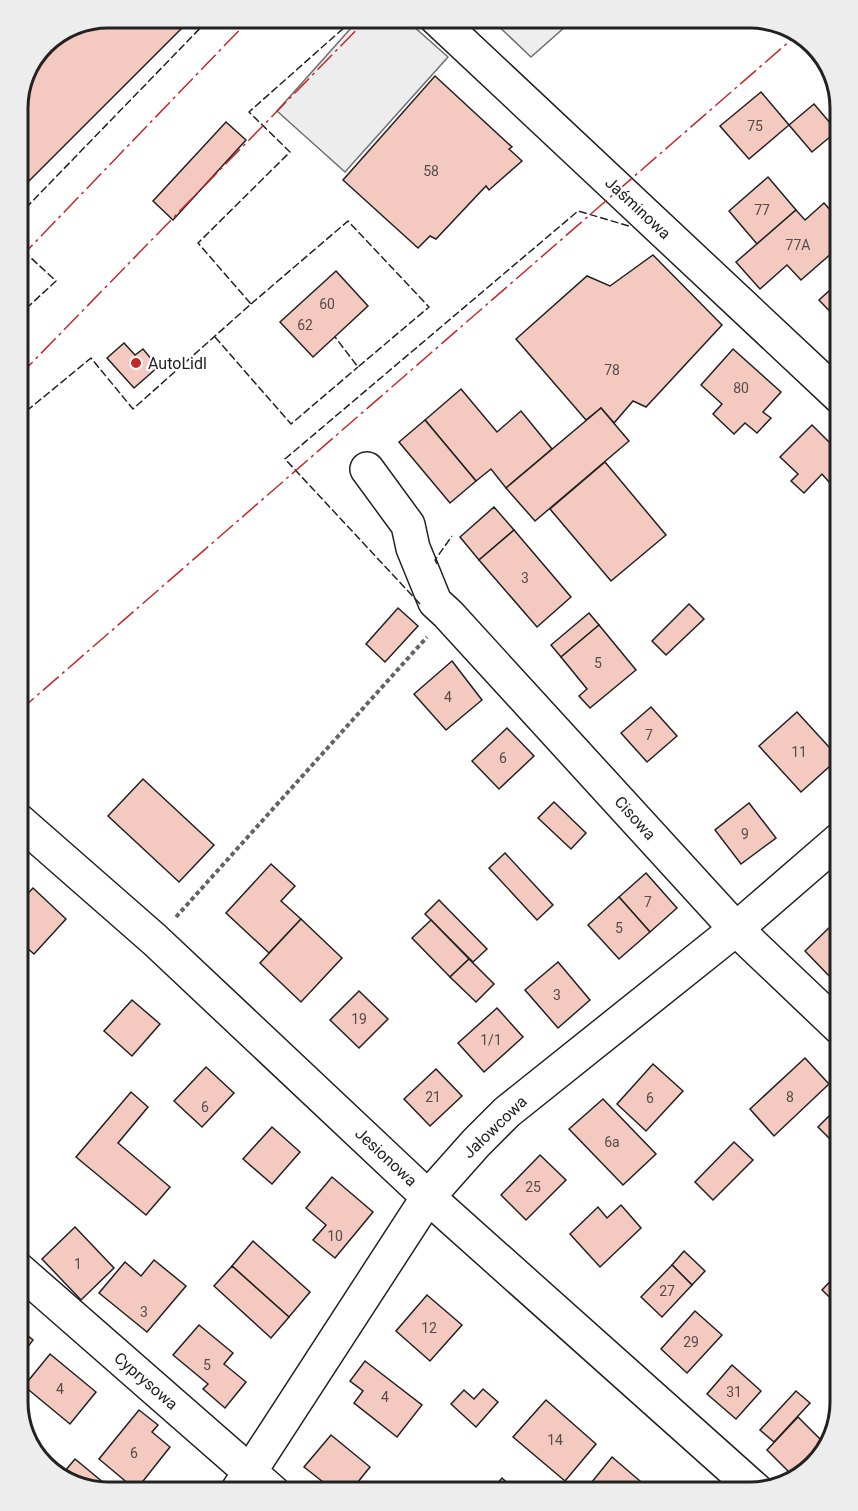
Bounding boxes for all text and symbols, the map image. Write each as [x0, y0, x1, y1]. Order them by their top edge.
house number: 75 [747, 118, 763, 134]
house number: 58 [423, 163, 439, 179]
street label: Jaśminowa [601, 173, 675, 243]
house number: 77 [754, 202, 770, 218]
house number: 77A [786, 237, 810, 253]
house number: 60 [319, 296, 335, 312]
house number: 62 [297, 317, 313, 333]
place label: AutoLidl [148, 354, 207, 373]
marker: AutoLidl [129, 356, 143, 370]
house number: 78 [604, 362, 620, 378]
house number: 80 [733, 380, 749, 396]
house number: 3 [521, 570, 529, 586]
house number: 5 [594, 655, 602, 671]
house number: 4 [444, 689, 452, 705]
house number: 7 [645, 727, 653, 743]
house number: 11 [791, 744, 807, 760]
house number: 6 [499, 750, 507, 766]
street label: Cisowa [610, 792, 660, 844]
house number: 9 [741, 826, 749, 842]
house number: 7 [644, 894, 652, 910]
house number: 5 [615, 920, 623, 936]
house number: 3 [553, 987, 561, 1003]
house number: 19 [351, 1011, 367, 1027]
house number: 1/1 [480, 1032, 502, 1048]
house number: 21 [425, 1089, 441, 1105]
house number: 8 [786, 1089, 794, 1105]
house number: 6 [646, 1090, 654, 1106]
street label: Jałowcowa [459, 1092, 531, 1162]
house number: 6 [201, 1099, 209, 1115]
street label: Jesionowa [351, 1124, 421, 1190]
house number: 6a [604, 1134, 620, 1150]
house number: 25 [525, 1179, 541, 1195]
house number: 10 [327, 1228, 343, 1244]
house number: 1 [74, 1256, 82, 1272]
house number: 27 [659, 1283, 675, 1299]
house number: 3 [140, 1304, 148, 1320]
house number: 12 [421, 1320, 437, 1336]
house number: 29 [683, 1334, 699, 1350]
street label: Cyprysowa [110, 1348, 182, 1414]
house number: 5 [203, 1357, 211, 1373]
house number: 4 [56, 1381, 64, 1397]
house number: 31 [726, 1384, 742, 1400]
house number: 4 [381, 1389, 389, 1405]
house number: 14 [547, 1432, 563, 1448]
house number: 6 [130, 1445, 138, 1461]

